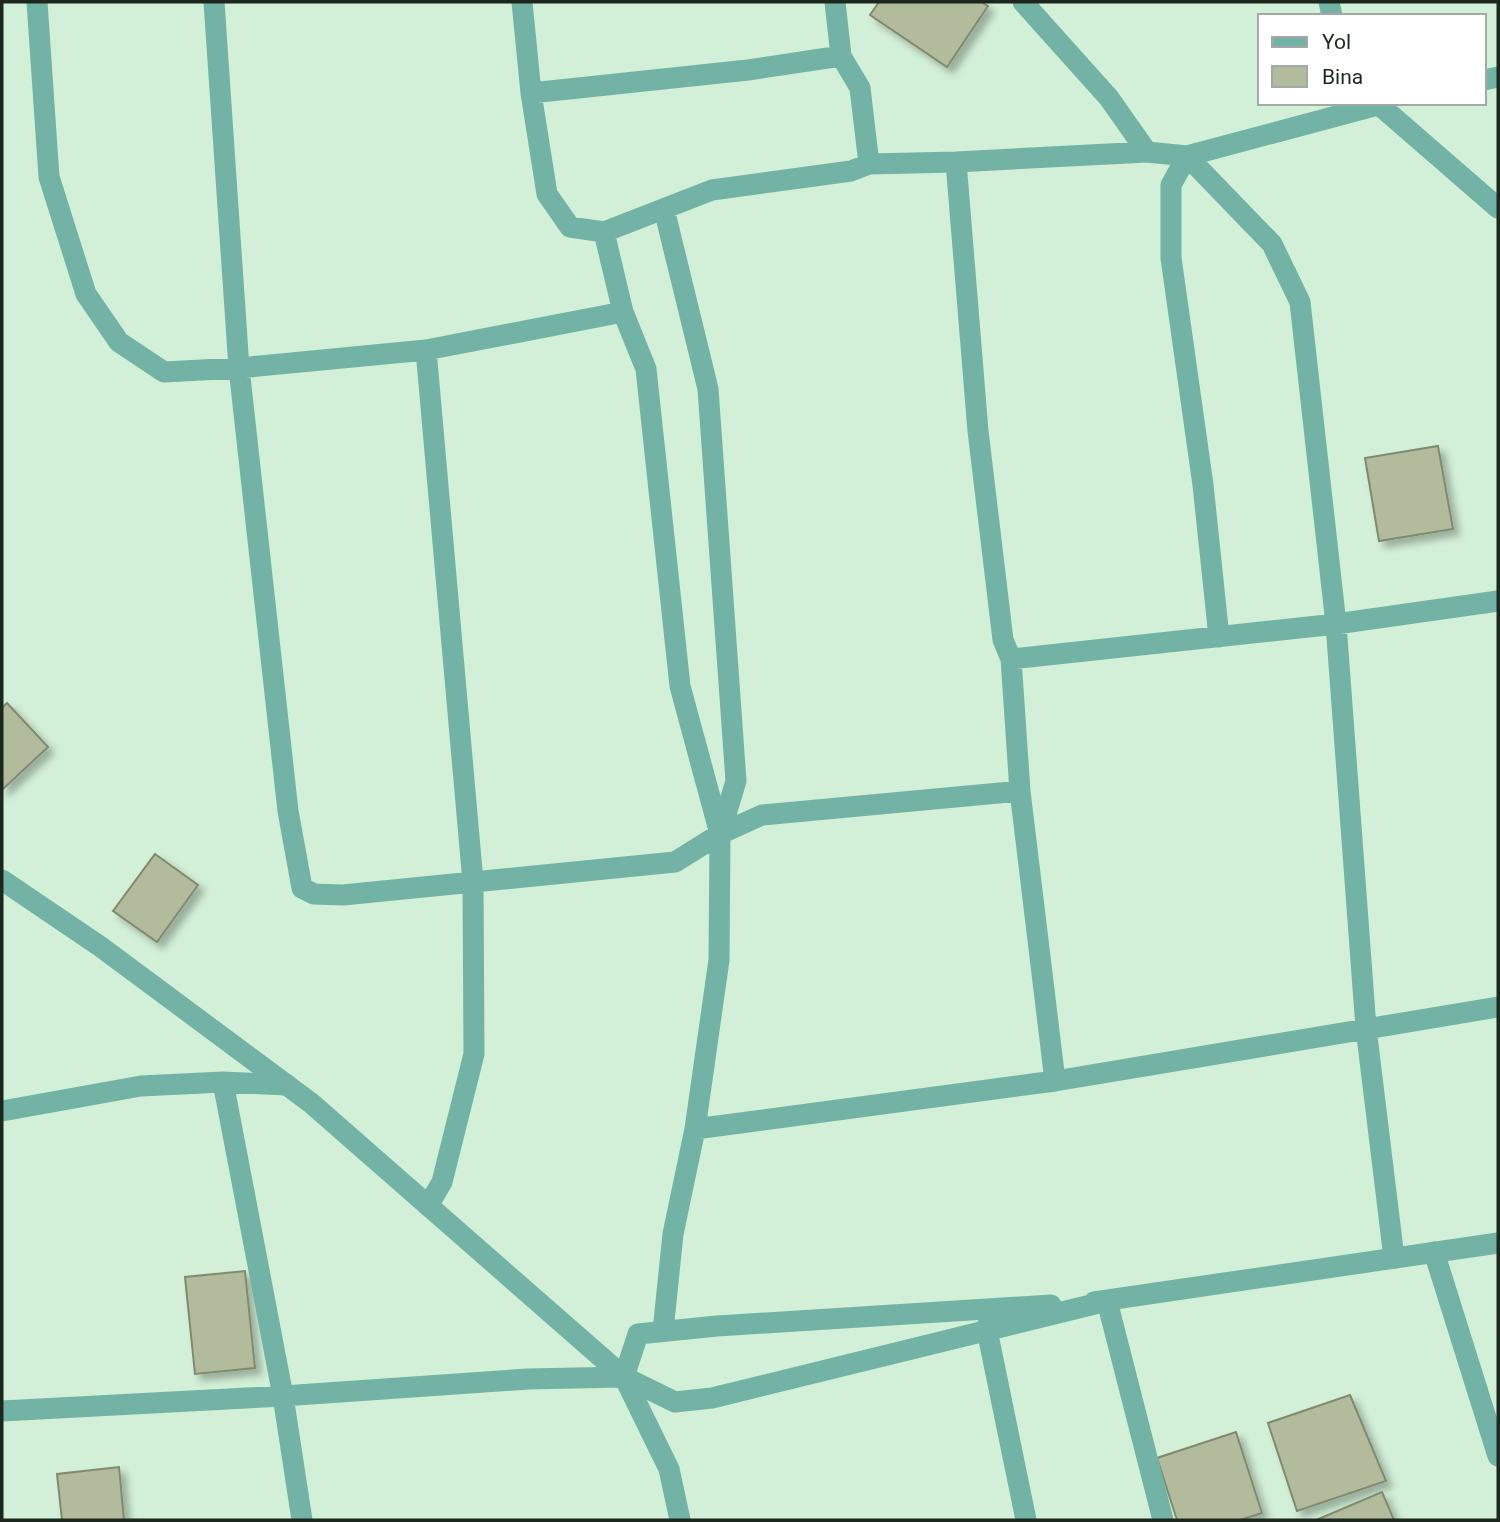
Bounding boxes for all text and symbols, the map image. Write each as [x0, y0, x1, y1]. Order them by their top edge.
legend [1258, 14, 1486, 105]
text: Yol [1322, 30, 1351, 54]
text: Bina [1322, 65, 1363, 89]

